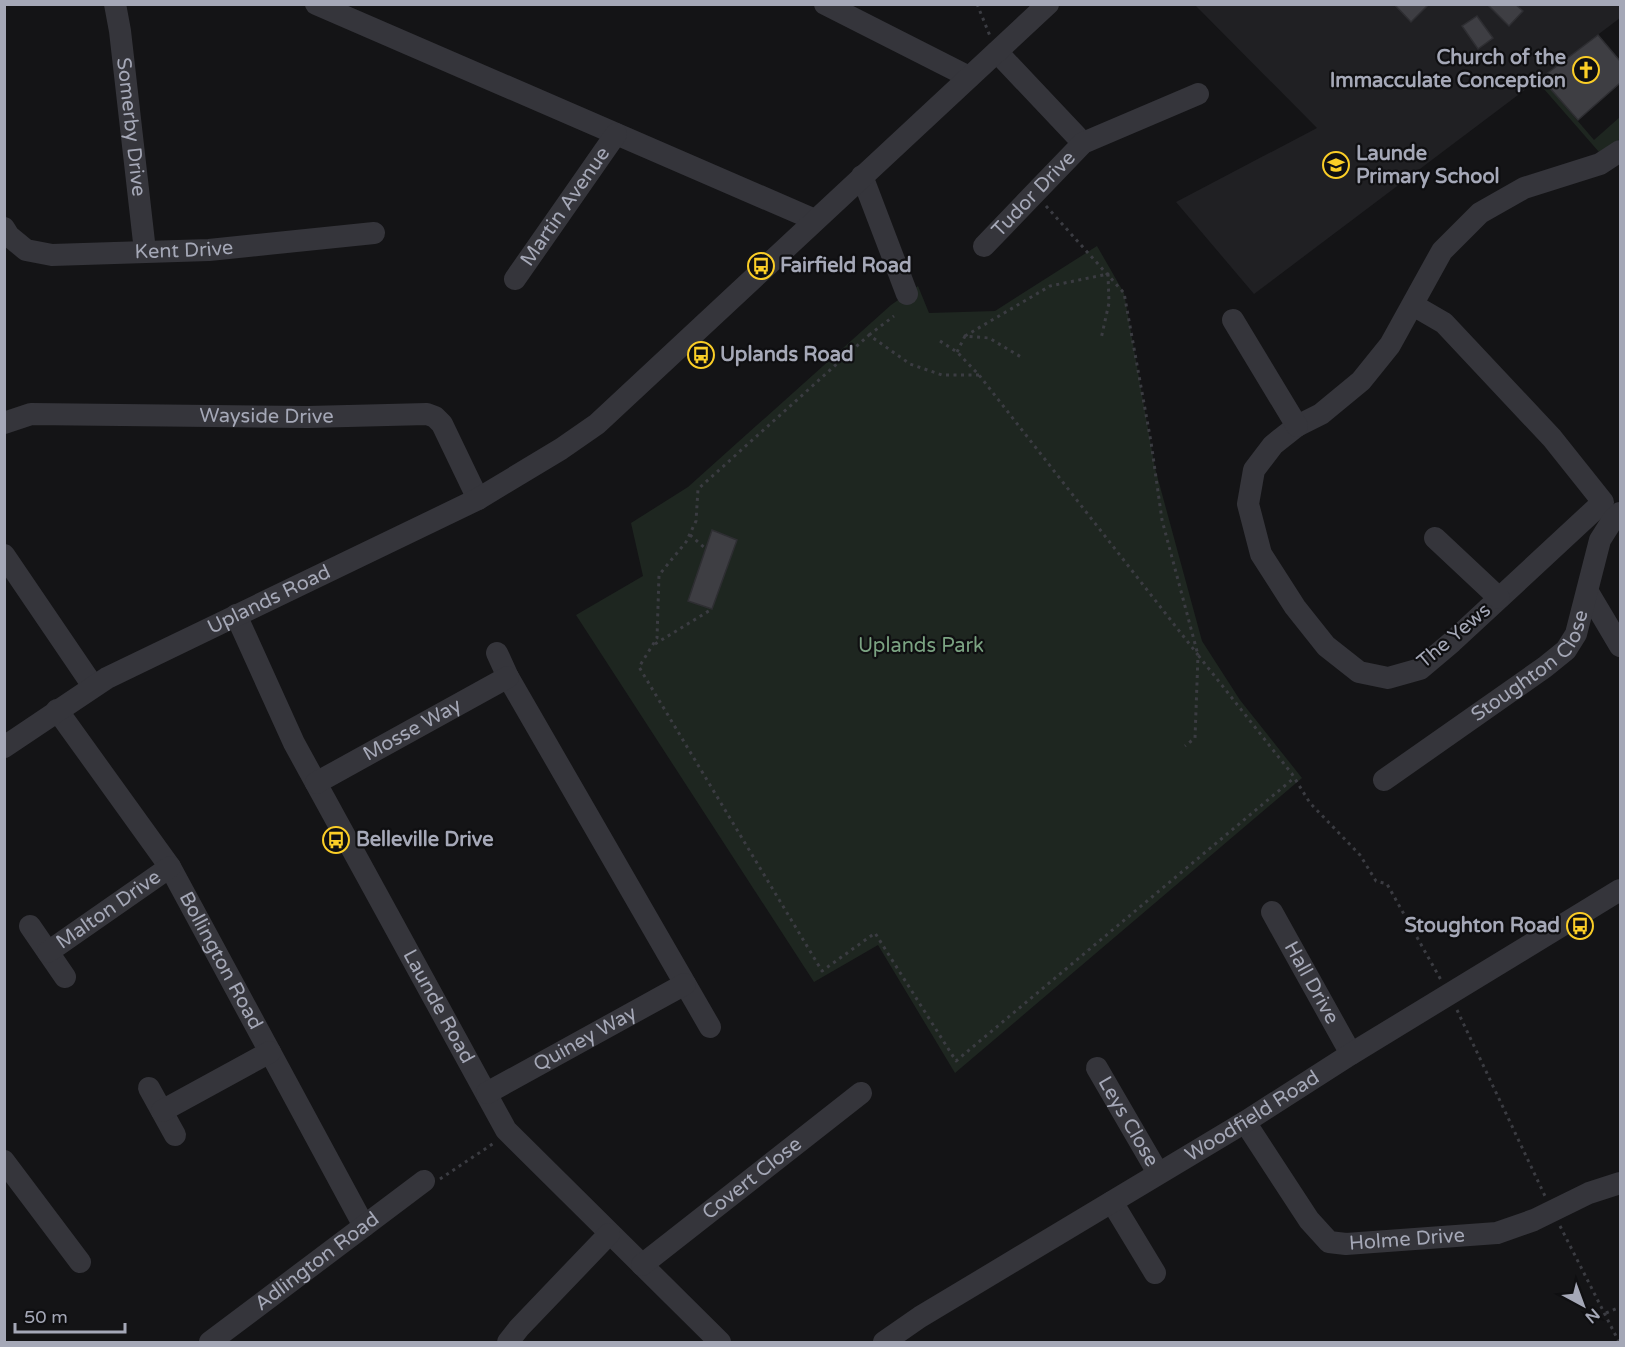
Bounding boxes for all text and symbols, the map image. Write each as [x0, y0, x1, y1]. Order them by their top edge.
place label: Church of the Immacculate Conception [1330, 46, 1566, 93]
church icon: Church of the Immacculate Conception [1571, 55, 1601, 85]
street label: Somerby Drive [111, 56, 151, 198]
place label: Launde Primary School [1356, 142, 1500, 189]
street label: Martin Avenue [515, 143, 615, 271]
street label: Tudor Drive [987, 146, 1081, 242]
school or university icon: Launde Primary School [1321, 150, 1351, 180]
street label: Kent Drive [134, 236, 235, 264]
bus stop icon: Fairfield Road [746, 251, 776, 281]
place label: Fairfield Road [780, 254, 912, 278]
bus stop icon: Uplands Road [686, 340, 716, 370]
place label: Uplands Road [720, 343, 854, 367]
street label: Wayside Drive [199, 404, 334, 429]
street label: Uplands Road [204, 560, 335, 640]
street label: The Yews [1412, 598, 1496, 674]
street label: Stoughton Close [1467, 608, 1594, 727]
park label: Uplands Park [858, 634, 984, 658]
street label: Mosse Way [359, 693, 466, 766]
bus stop icon: Belleville Drive [321, 825, 351, 855]
place label: Belleville Drive [356, 828, 494, 852]
street label: Malton Drive [52, 865, 166, 954]
street label: Bollington Road [174, 888, 268, 1034]
bus stop icon: Stoughton Road [1565, 911, 1595, 941]
place label: Stoughton Road [1404, 914, 1560, 938]
street label: Hall Drive [1279, 937, 1344, 1028]
street label: Launde Road [397, 945, 479, 1068]
street label: Quiney Way [529, 1001, 641, 1077]
street label: Woodfield Road [1181, 1066, 1324, 1167]
street label: Leys Close [1093, 1072, 1164, 1171]
street label: Covert Close [698, 1132, 807, 1225]
street label: Adlington Road [250, 1207, 384, 1316]
street label: Holme Drive [1348, 1223, 1466, 1256]
north arrow [1553, 1275, 1613, 1335]
scale bar [15, 1296, 124, 1334]
text: N [1581, 1304, 1604, 1327]
text: 50 m [24, 1306, 68, 1328]

